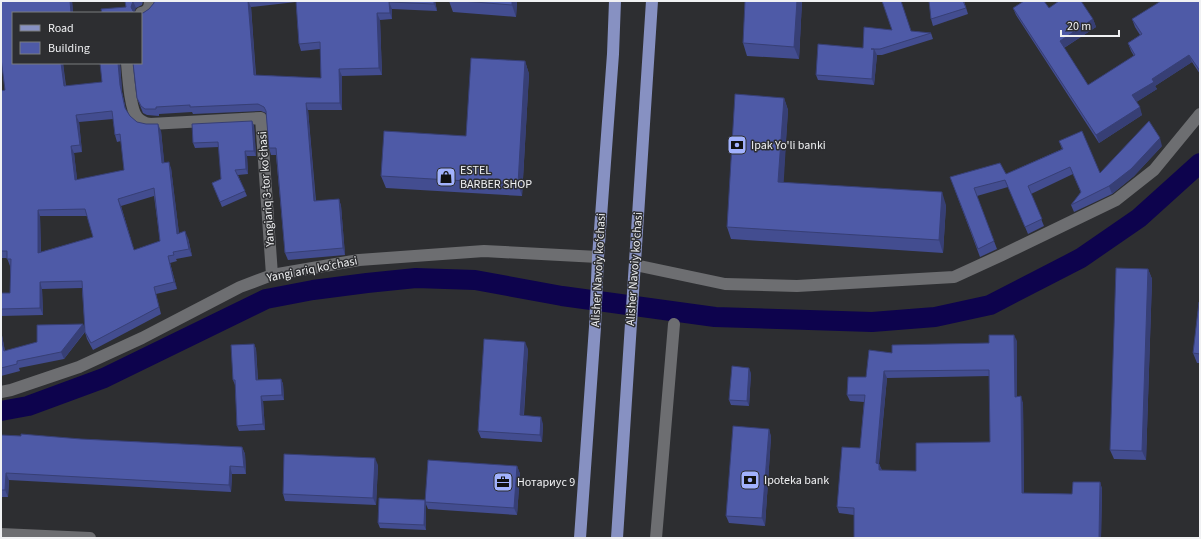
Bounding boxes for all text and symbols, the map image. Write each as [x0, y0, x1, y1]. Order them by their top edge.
legend [12, 12, 142, 64]
scale bar [1061, 12, 1119, 38]
text: 20 m [1067, 18, 1091, 35]
text: Road [48, 20, 74, 37]
text: Building [48, 40, 90, 57]
street label: Yangiariq 3-tor koʻchasi [254, 131, 279, 248]
bank icon: Ipak Yo'li banki [726, 134, 748, 156]
place label: Ipak Yo'li banki [751, 137, 826, 154]
place label: ESTEL BARBER SHOP [460, 162, 532, 193]
shop icon: ESTEL BARBER SHOP [435, 166, 457, 188]
street label: Alisher Navoiy ko'chasi [622, 212, 647, 326]
street label: Alisher Navoiy koʻchasi [587, 213, 610, 328]
street label: Yangi ariq ko‘chasi [264, 252, 359, 287]
bank icon: Ipoteka bank [739, 469, 761, 491]
office icon: Нотариус 9 [492, 471, 514, 493]
place label: Ipoteka bank [764, 472, 829, 489]
place label: Нотариус 9 [517, 474, 575, 491]

